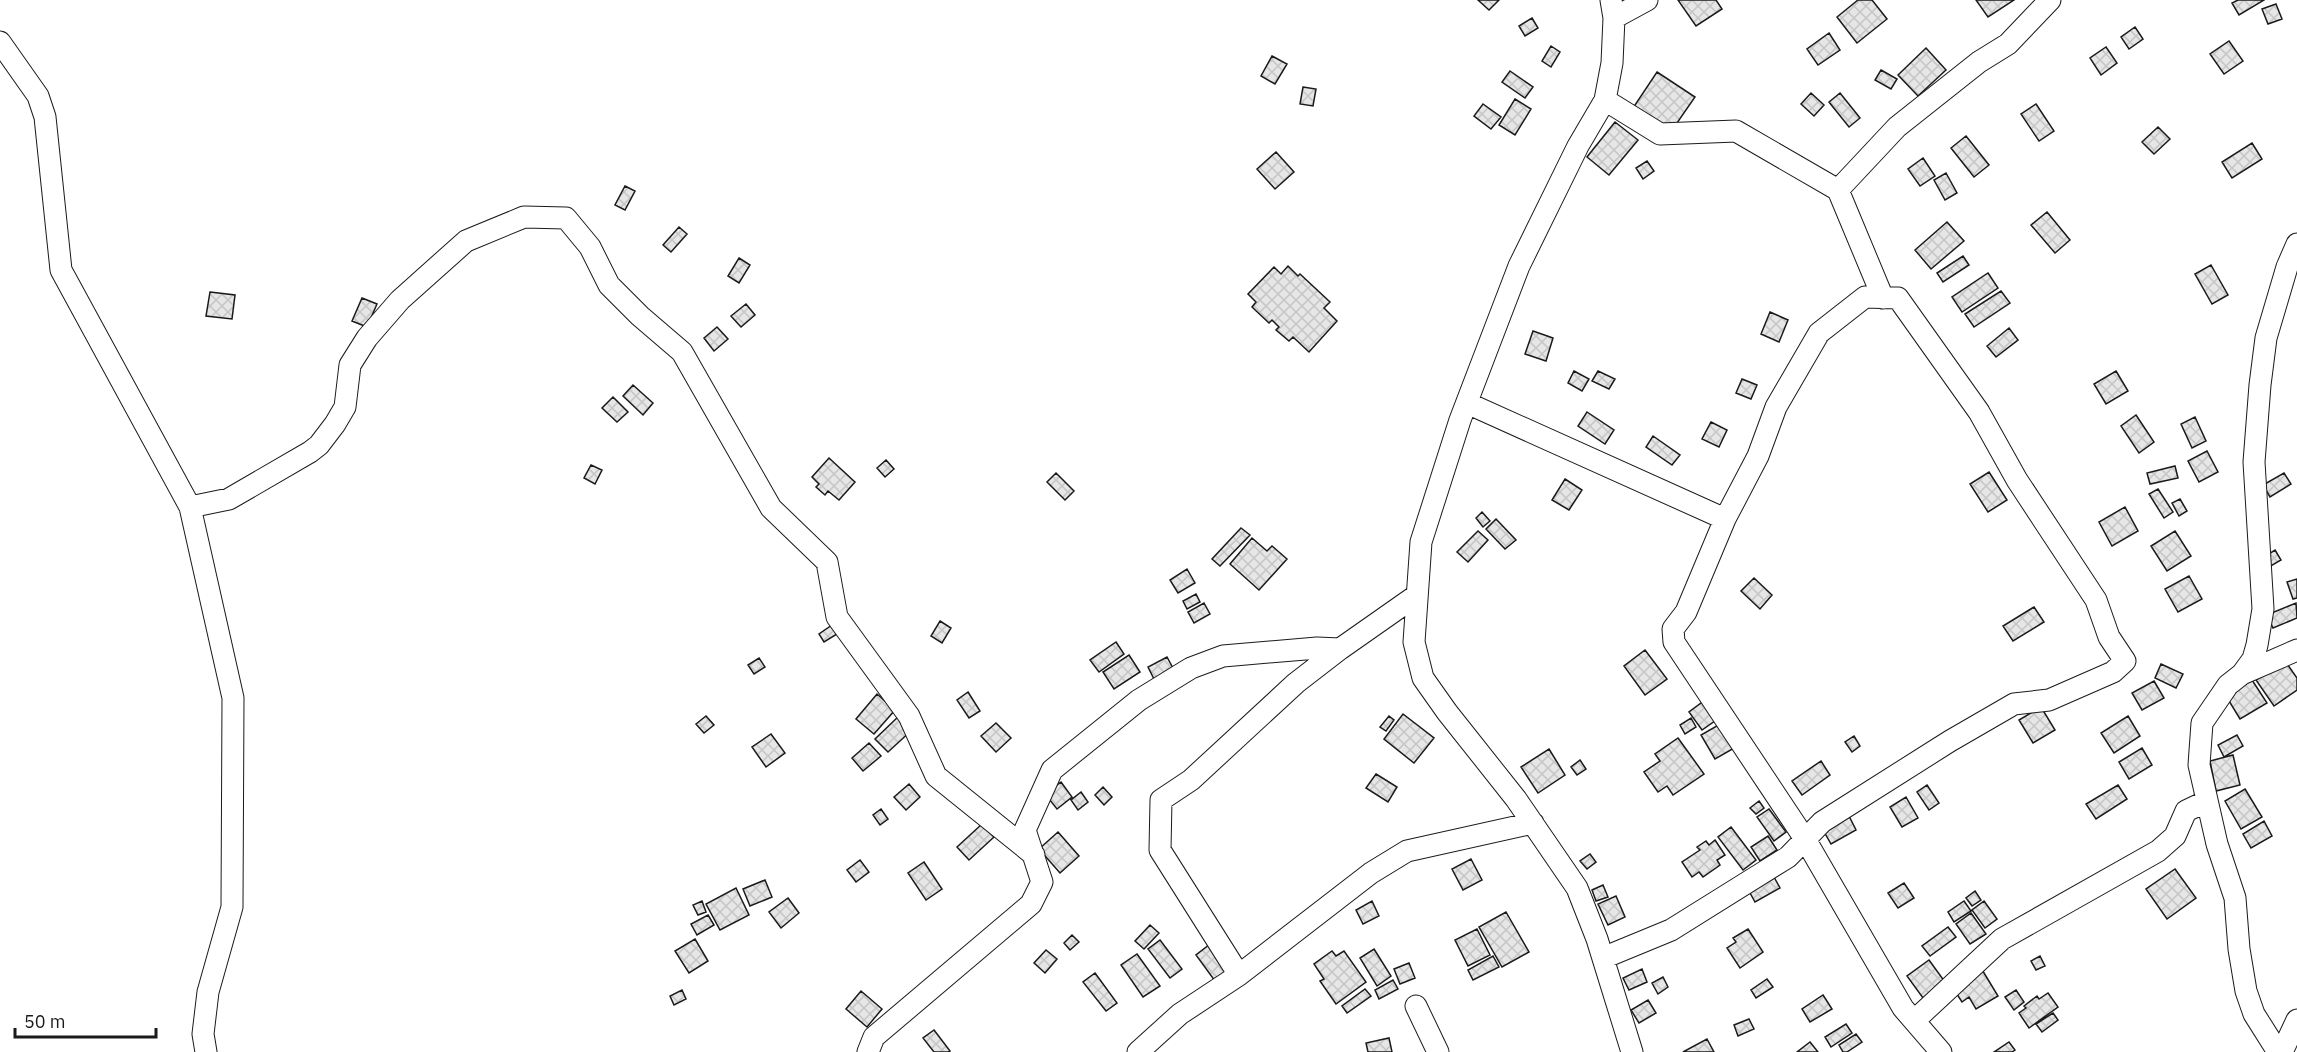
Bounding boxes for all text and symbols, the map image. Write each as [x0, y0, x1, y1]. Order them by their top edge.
scale bar [15, 1001, 156, 1039]
text: 50 m [24, 1010, 66, 1033]

